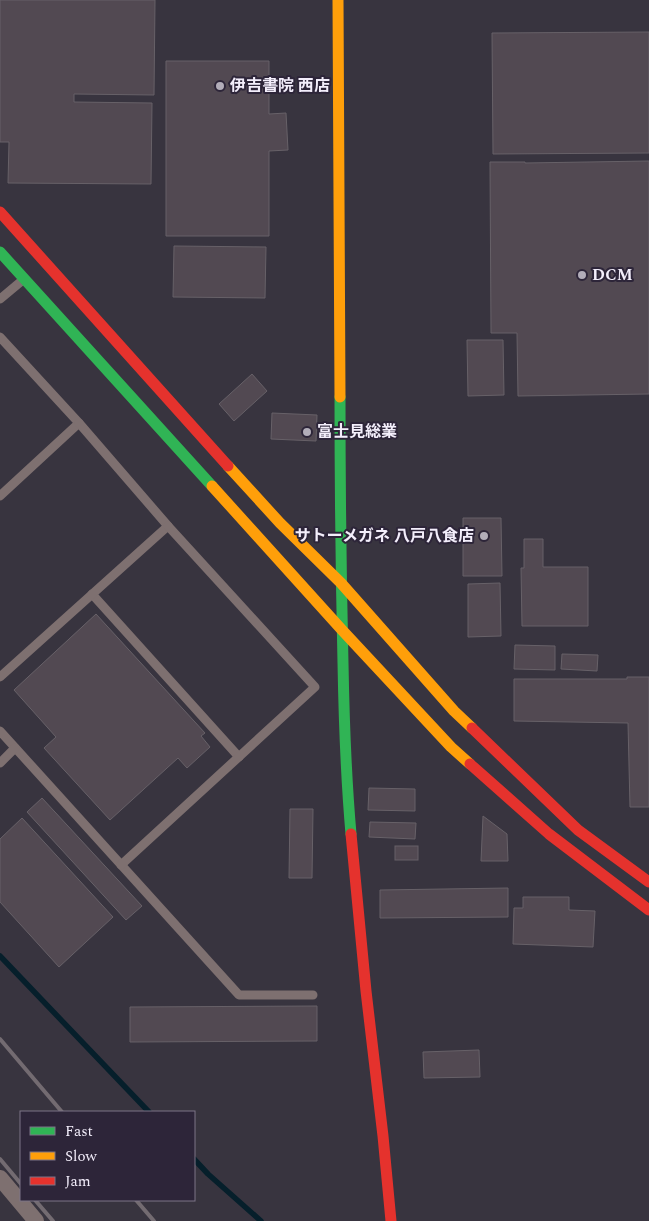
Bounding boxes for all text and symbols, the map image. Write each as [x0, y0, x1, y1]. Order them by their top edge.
place label: 伊吉書院 西店 [229, 74, 330, 98]
marker: 伊吉書院 西店 [214, 80, 226, 92]
place label: DCM [592, 263, 633, 287]
marker: DCM [576, 269, 588, 281]
place label: 富士見総業 [317, 420, 397, 444]
marker: 富士見総業 [301, 426, 313, 438]
place label: サトーメガネ 八戸八食店 [295, 524, 474, 548]
marker: サトーメガネ 八戸八食店 [478, 530, 490, 542]
legend [20, 1111, 195, 1201]
text: Fast [65, 1120, 93, 1143]
text: Slow [65, 1145, 97, 1168]
text: Jam [65, 1170, 91, 1193]

